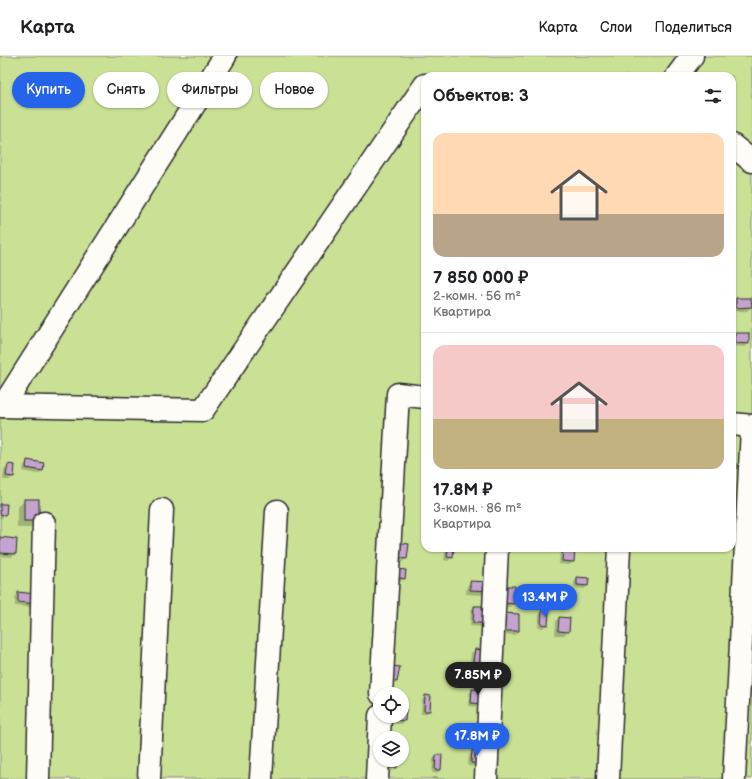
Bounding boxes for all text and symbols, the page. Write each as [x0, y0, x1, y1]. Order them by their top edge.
text: Карта [20, 16, 74, 39]
text: Карта [538, 19, 578, 36]
text: Слои [600, 19, 632, 36]
text: Поделиться [654, 19, 732, 36]
chip: Купить [12, 72, 85, 108]
chip: Снять [93, 72, 159, 108]
chip: Фильтры [167, 72, 252, 108]
chip: Новое [260, 72, 328, 108]
icon: filters [702, 85, 724, 107]
text: Объектов: 3 [433, 86, 529, 106]
icon: home [543, 159, 615, 231]
text: 7 850 000 ₽ [433, 268, 528, 288]
text: 2-комн. · 56 m² [433, 288, 521, 304]
text: Квартира [433, 304, 491, 320]
icon: home [543, 371, 615, 443]
text: 17.8M ₽ [433, 480, 493, 500]
text: 3-комн. · 86 m² [433, 500, 522, 516]
text: Квартира [433, 516, 491, 532]
pin: 13.4M ₽ [508, 584, 582, 618]
text: 13.4M ₽ [522, 589, 568, 605]
pin: 7.85M ₽ [441, 662, 515, 696]
text: 7.85M ₽ [454, 667, 502, 683]
map controls [373, 687, 409, 767]
button: locate [373, 687, 409, 723]
pin: 17.8M ₽ [440, 723, 514, 757]
text: 17.8M ₽ [454, 728, 500, 744]
button: layers [373, 731, 409, 767]

